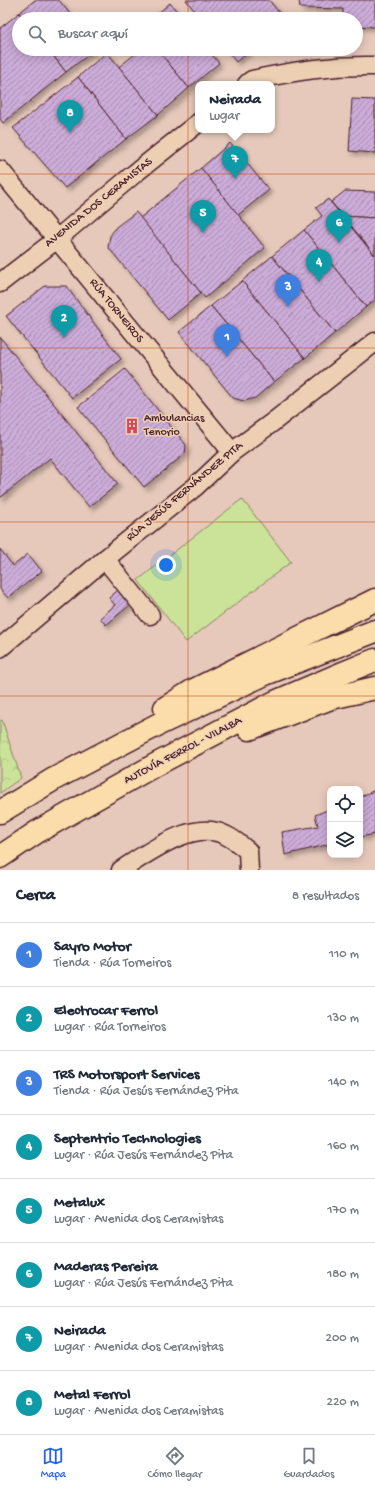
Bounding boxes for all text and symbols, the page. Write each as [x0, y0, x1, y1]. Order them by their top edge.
search box [12, 12, 363, 56]
icon: search [26, 23, 48, 45]
text: Buscar aquí [58, 25, 128, 43]
popup [195, 81, 275, 133]
text: Neirada [209, 91, 261, 109]
pin: 8 [57, 100, 83, 133]
text: Lugar [209, 109, 239, 124]
pin: 7 [222, 146, 248, 179]
street label: AVENIDA DOS CERAMISTAS [42, 155, 156, 251]
pin: 5 [190, 200, 216, 233]
pin: 6 [326, 210, 352, 243]
pin: 4 [306, 249, 332, 282]
pin: 3 [275, 274, 301, 307]
street label: RÚA TORNEIROS [86, 276, 146, 346]
pin: 2 [51, 305, 77, 338]
pin: 1 [214, 324, 240, 357]
place label: Ambulancias Tenorio [143, 412, 205, 440]
building icon: Ambulancias Tenorio [123, 417, 141, 435]
street label: RÚA JESÚS FERNÁNDEZ PITA [124, 439, 247, 545]
your location [156, 555, 176, 575]
street label: AUTOVÍA FERROL - VILALBA [122, 714, 245, 788]
map controls [327, 786, 363, 858]
button: locate [327, 786, 363, 822]
button: layers [327, 822, 363, 858]
text: Cerca [16, 886, 55, 906]
text: 8 resultados [292, 889, 359, 904]
text: Sayro Motor [54, 938, 131, 956]
text: 1 [26, 947, 32, 962]
text: 110 m [329, 947, 359, 962]
text: Tienda · Rúa Torneiros [54, 956, 171, 971]
text: Electrocar Ferrol [54, 1002, 158, 1020]
text: 2 [26, 1011, 32, 1026]
text: 130 m [327, 1011, 359, 1026]
text: Lugar · Rúa Torneiros [54, 1020, 166, 1035]
text: TRS Motorsport Services [54, 1066, 199, 1084]
text: 3 [26, 1075, 32, 1090]
text: 140 m [328, 1075, 359, 1090]
text: Tienda · Rúa Jesús Fernández Pita [54, 1084, 239, 1099]
text: Septentrio Technologies [54, 1130, 201, 1148]
text: 4 [26, 1139, 32, 1154]
text: 160 m [327, 1139, 359, 1154]
text: Lugar · Rúa Jesús Fernández Pita [54, 1148, 233, 1163]
text: Metalux [54, 1194, 105, 1212]
text: 5 [26, 1203, 32, 1218]
text: 170 m [327, 1203, 359, 1218]
text: Lugar · Avenida dos Ceramistas [54, 1212, 223, 1227]
text: Maderas Pereira [54, 1258, 158, 1276]
text: 6 [26, 1267, 32, 1282]
text: 180 m [327, 1267, 359, 1282]
text: Lugar · Rúa Jesús Fernández Pita [54, 1276, 233, 1291]
text: Neirada [54, 1322, 106, 1340]
text: 7 [26, 1331, 32, 1346]
text: 200 m [326, 1331, 359, 1346]
text: Lugar · Avenida dos Ceramistas [54, 1340, 223, 1355]
text: Metal Ferrol [54, 1386, 131, 1404]
text: 8 [25, 1395, 33, 1410]
text: 220 m [327, 1395, 359, 1410]
text: Lugar · Avenida dos Ceramistas [54, 1404, 223, 1419]
tab: Mapa [41, 1445, 66, 1481]
tab: Cómo llegar [147, 1445, 202, 1481]
tab: Guardados [283, 1445, 334, 1481]

